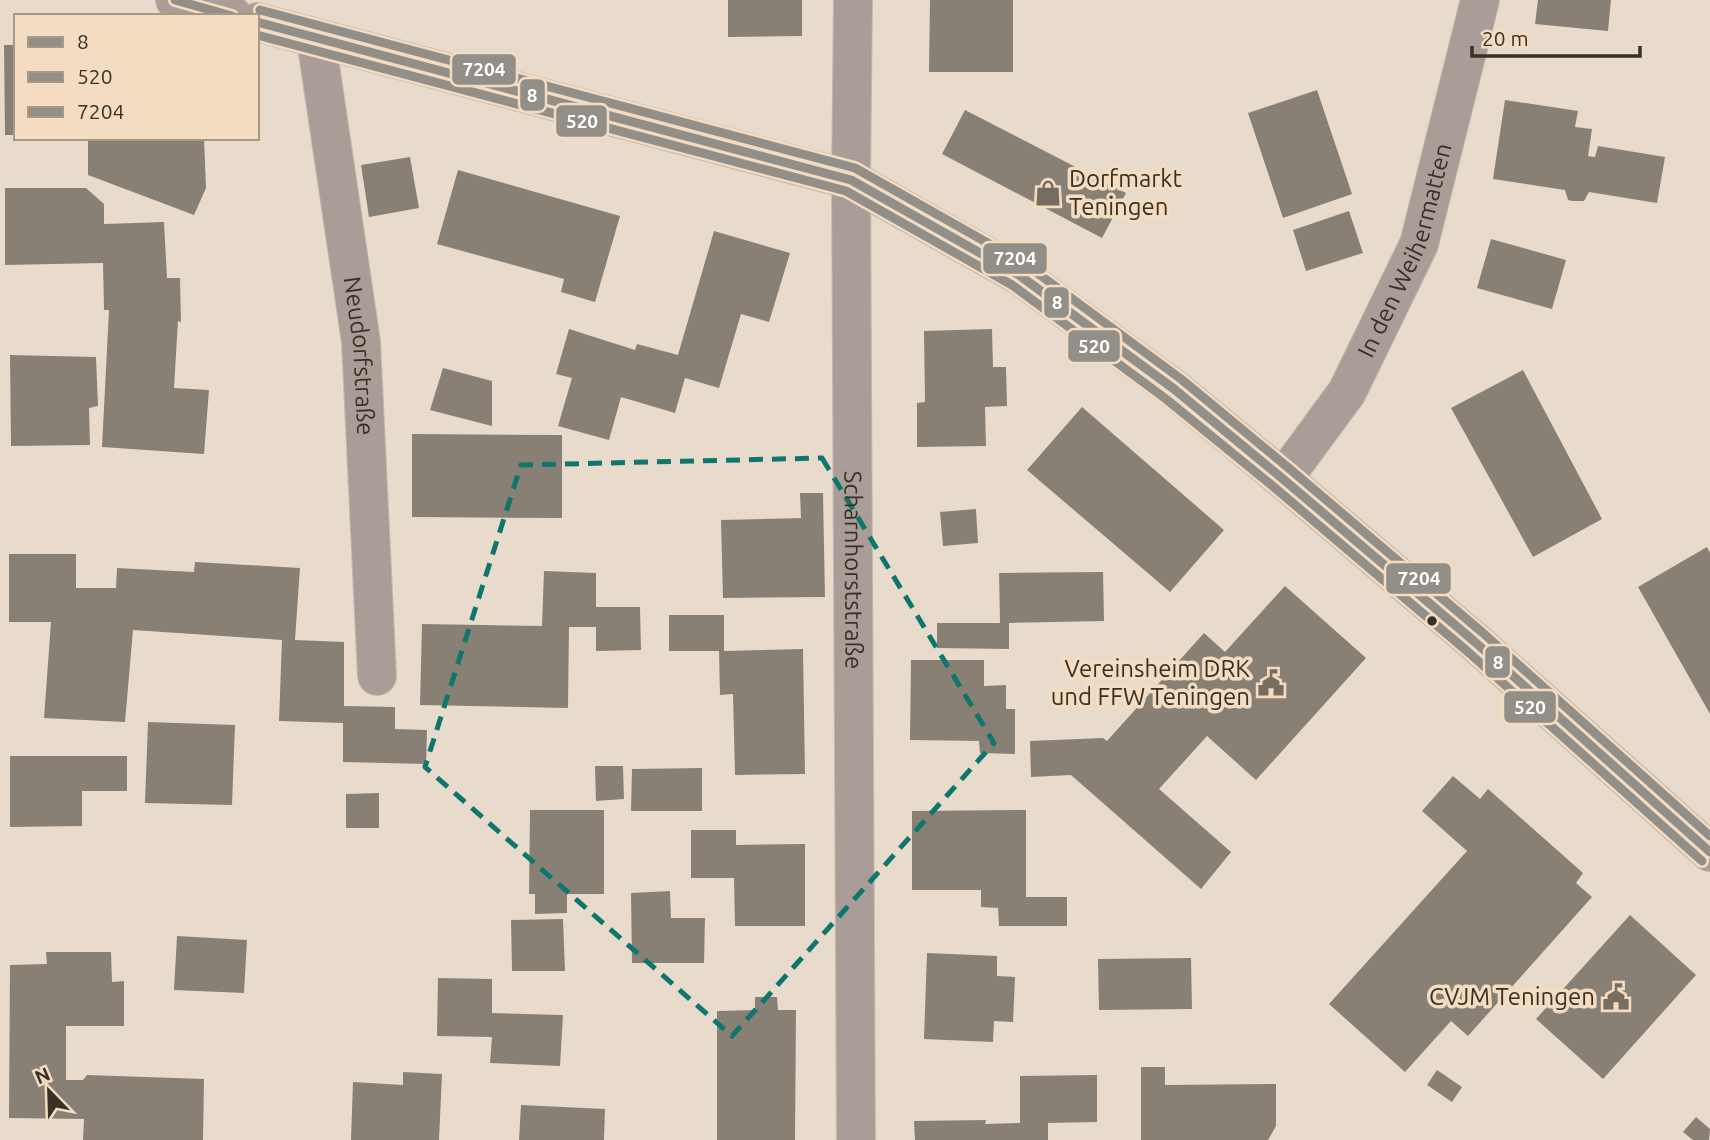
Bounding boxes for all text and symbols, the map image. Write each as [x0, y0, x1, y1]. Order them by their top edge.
legend [14, 14, 259, 140]
scale bar [1472, 14, 1640, 58]
text: 20 m [1482, 26, 1529, 50]
text: 8 [77, 29, 89, 53]
line badge: 7204 [451, 53, 517, 86]
text: 7204 [463, 58, 506, 80]
text: 520 [77, 64, 113, 88]
line badge: 8 [519, 78, 546, 112]
text: 8 [527, 84, 537, 106]
text: 7204 [77, 99, 124, 123]
line badge: 520 [555, 104, 608, 138]
text: 520 [566, 110, 598, 132]
street label: In den Weihermatten [1352, 140, 1457, 362]
place label: Dorfmarkt Teningen [1069, 165, 1182, 220]
shop icon: Dorfmarkt Teningen [1033, 178, 1063, 208]
line badge: 7204 [982, 242, 1048, 275]
text: 7204 [994, 247, 1037, 269]
street label: Neudorfstraße [338, 275, 379, 436]
line badge: 8 [1043, 286, 1070, 319]
text: 8 [1052, 291, 1062, 313]
line badge: 520 [1067, 329, 1121, 363]
text: 520 [1078, 335, 1110, 357]
street label: Scharnhorststraße [840, 471, 868, 669]
line badge: 7204 [1385, 562, 1452, 595]
text: 7204 [1398, 567, 1441, 589]
unlabelled marker [1425, 614, 1439, 628]
line badge: 8 [1484, 645, 1511, 679]
text: 8 [1493, 651, 1503, 673]
place label: Vereinsheim DRK und FFW Teningen [1051, 655, 1250, 710]
public building icon: Vereinsheim DRK und FFW Teningen [1256, 668, 1286, 698]
line badge: 520 [1503, 690, 1557, 724]
text: 520 [1514, 696, 1546, 718]
public building icon: CVJM Teningen [1601, 982, 1631, 1012]
place label: CVJM Teningen [1429, 983, 1595, 1010]
north arrow [14, 1056, 84, 1126]
text: N [32, 1062, 53, 1088]

